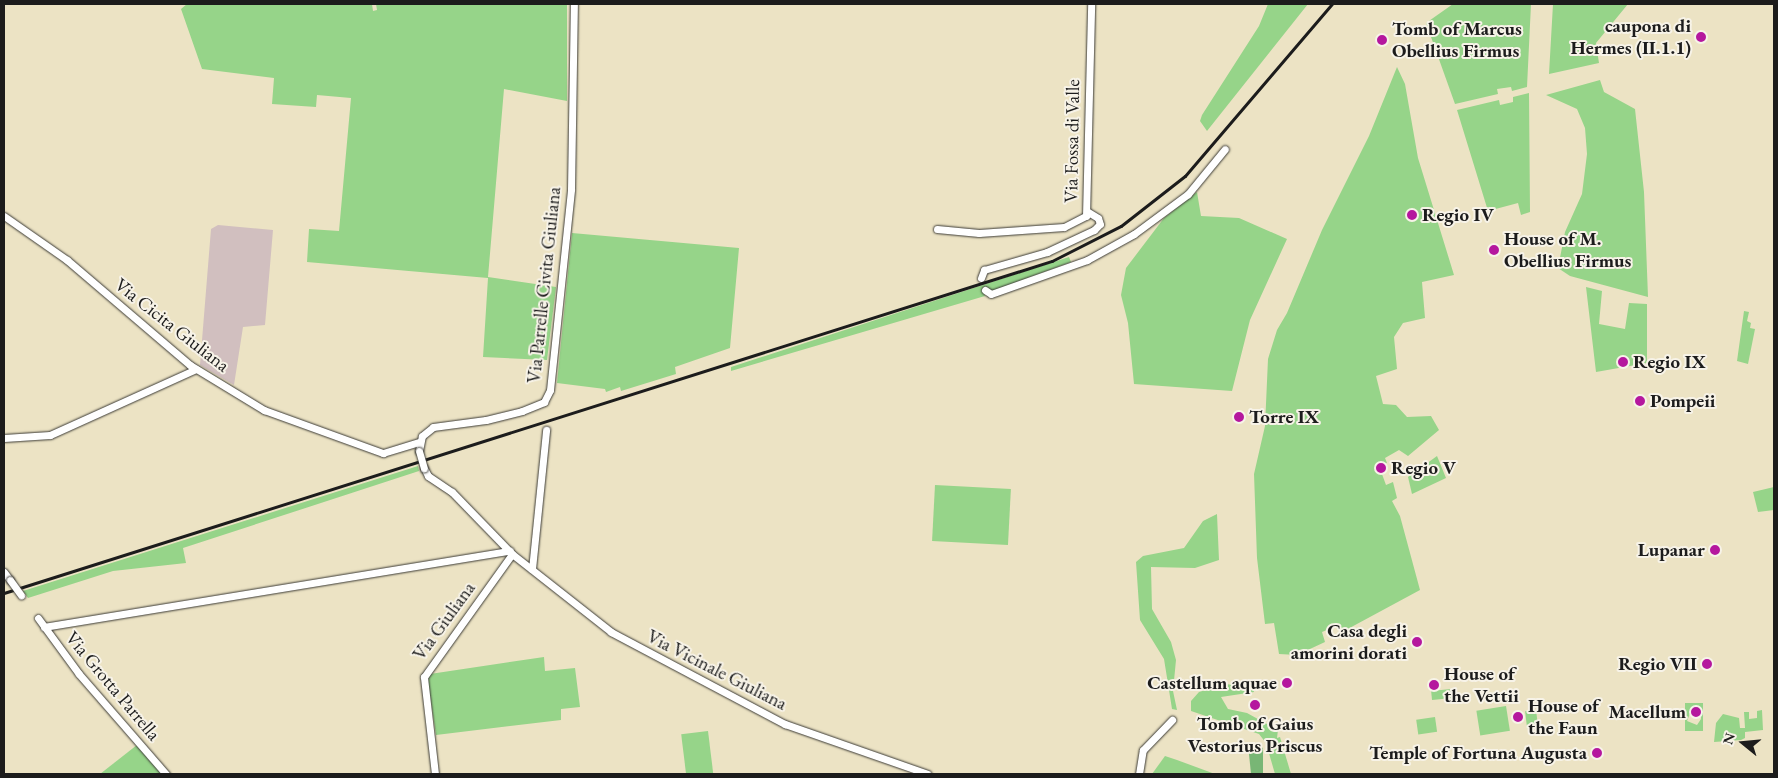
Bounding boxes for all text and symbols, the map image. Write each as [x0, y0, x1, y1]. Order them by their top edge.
place label: caupona di Hermes (II.1.1) [1571, 15, 1691, 59]
place label: Tomb of Marcus Obellius Firmus [1392, 18, 1522, 62]
marker: caupona di Hermes (II.1.1) [1695, 31, 1707, 43]
marker: Tomb of Marcus Obellius Firmus [1376, 34, 1388, 46]
street label: Via Fossa di Valle [1060, 79, 1084, 203]
street label: Via Parrelle Civita Giuliana [522, 186, 566, 384]
place label: Regio IV [1422, 204, 1494, 226]
marker: Regio IV [1406, 209, 1418, 221]
place label: House of M. Obellius Firmus [1504, 228, 1631, 272]
marker: House of M. Obellius Firmus [1488, 244, 1500, 256]
street label: Via Cicita Giuliana [110, 273, 234, 377]
place label: Regio IX [1633, 351, 1706, 373]
marker: Regio IX [1617, 356, 1629, 368]
place label: Pompeii [1650, 390, 1715, 412]
marker: Pompeii [1634, 395, 1646, 407]
place label: Torre IX [1249, 406, 1319, 428]
marker: Torre IX [1233, 411, 1245, 423]
place label: Regio V [1391, 457, 1456, 479]
marker: Regio V [1375, 462, 1387, 474]
place label: Lupanar [1638, 539, 1705, 561]
marker: Lupanar [1709, 544, 1721, 556]
street label: Via Giuliana [408, 577, 480, 665]
place label: Casa degli amorini dorati [1291, 620, 1407, 664]
street label: Via Vicinale Giuliana [643, 625, 791, 715]
street label: Via Grotta Parrella [61, 627, 165, 745]
marker: Casa degli amorini dorati [1411, 636, 1423, 648]
place label: Regio VII [1618, 653, 1697, 675]
marker: Regio VII [1701, 658, 1713, 670]
place label: House of the Vettii [1444, 663, 1519, 707]
place label: Castellum aquae [1147, 672, 1277, 694]
marker: Castellum aquae [1281, 677, 1293, 689]
marker: House of the Vettii [1428, 679, 1440, 691]
place label: House of the Faun [1528, 695, 1599, 739]
marker: Tomb of Gaius Vestorius Priscus [1249, 699, 1261, 711]
place label: Macellum [1608, 701, 1686, 723]
marker: Macellum [1690, 706, 1702, 718]
marker: House of the Faun [1512, 711, 1524, 723]
place label: Tomb of Gaius Vestorius Priscus [1188, 713, 1322, 757]
north arrow [1718, 718, 1768, 768]
text: N [1718, 731, 1739, 747]
place label: Temple of Fortuna Augusta [1369, 742, 1587, 764]
marker: Temple of Fortuna Augusta [1591, 747, 1603, 759]

